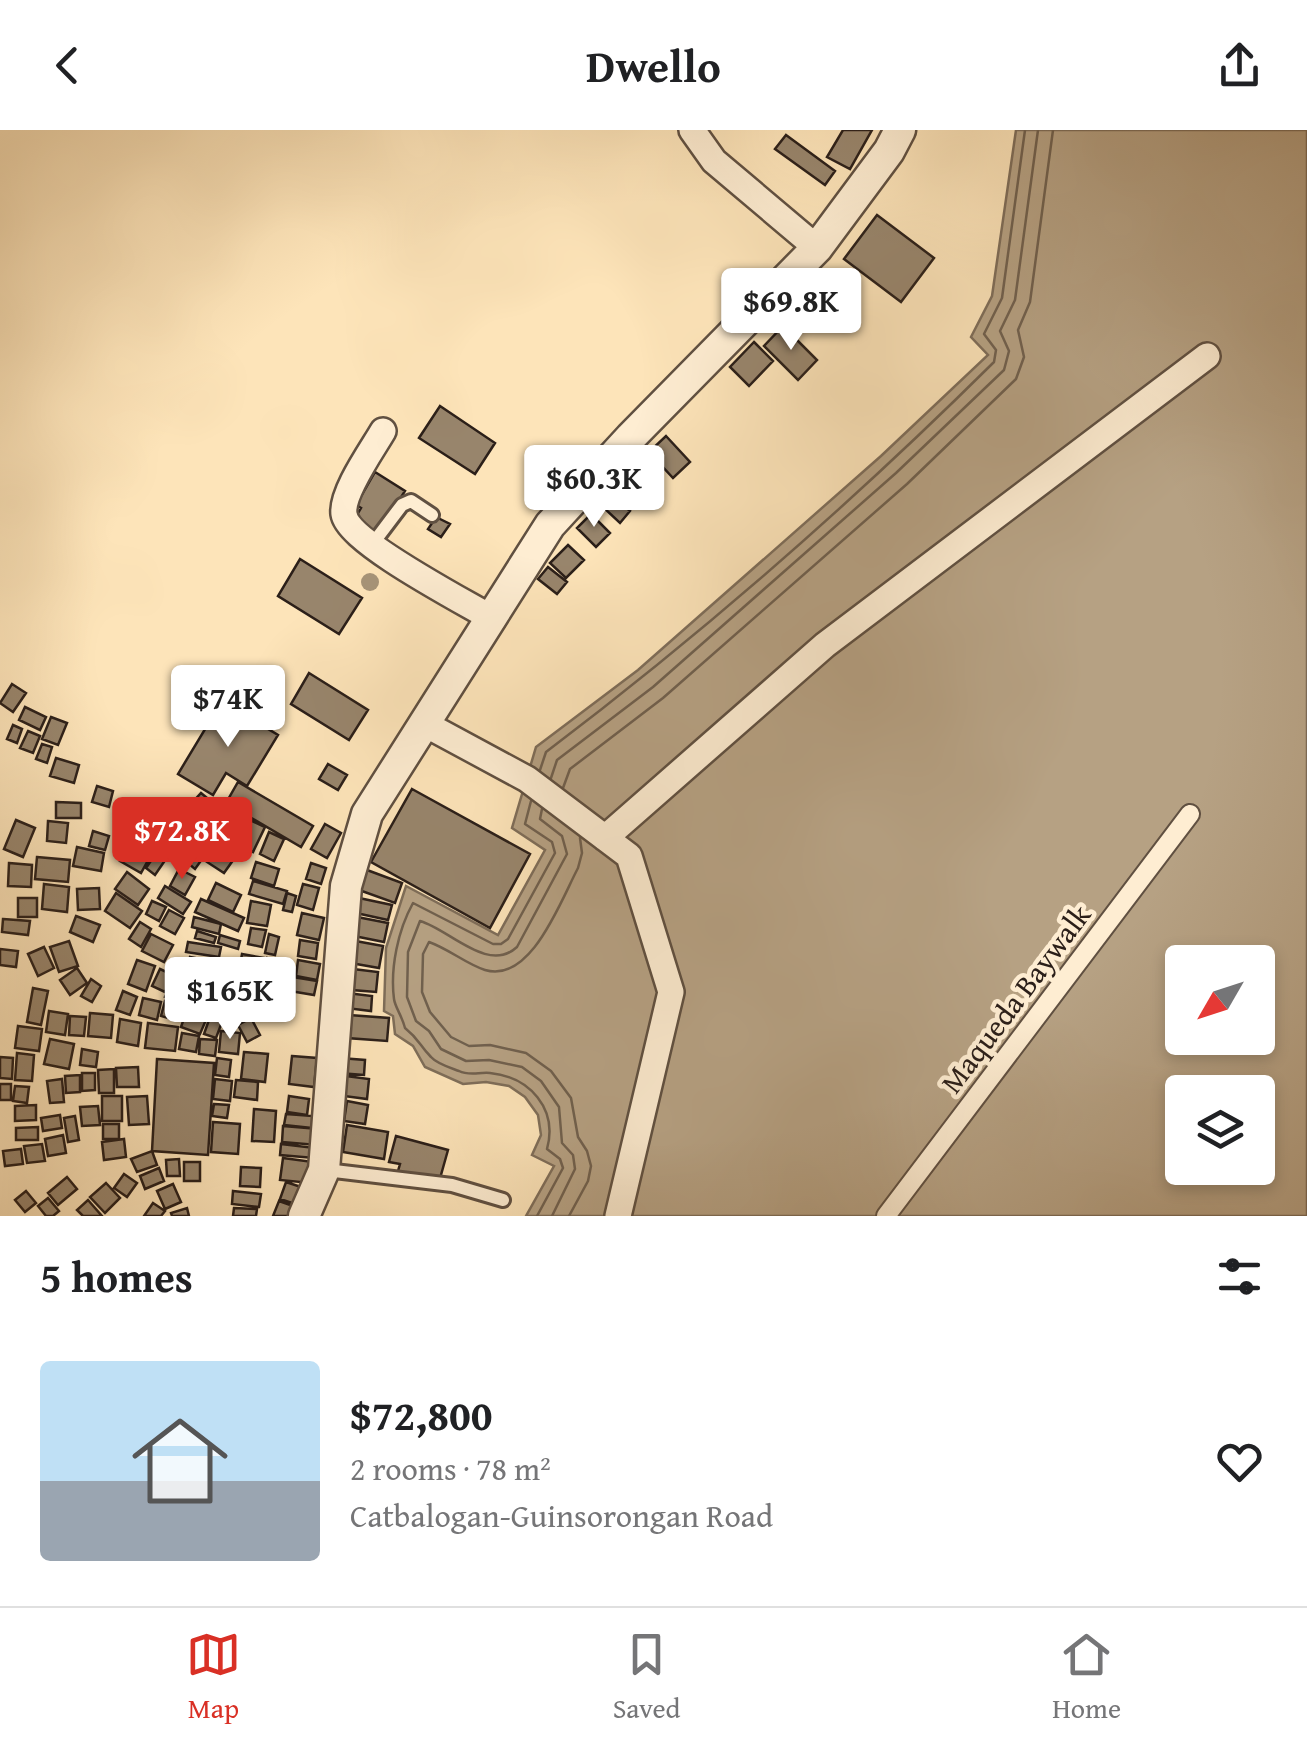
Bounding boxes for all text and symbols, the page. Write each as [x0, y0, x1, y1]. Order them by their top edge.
text: Dwello [586, 33, 721, 98]
icon: back [40, 38, 95, 93]
icon: share [1212, 38, 1267, 93]
pin: $69.8K [710, 268, 872, 353]
text: $69.8K [743, 277, 839, 324]
pin: $60.3K [513, 445, 675, 530]
text: $60.3K [546, 454, 642, 501]
pin: $74K [169, 665, 287, 750]
text: $74K [193, 674, 263, 721]
pin: $72.8K [101, 797, 263, 882]
text: $72.8K [134, 806, 230, 853]
street label: Maqueda Baywalk [929, 894, 1101, 1102]
north arrow [1165, 945, 1275, 1055]
map controls [1165, 945, 1275, 1185]
pin: $165K [160, 957, 300, 1042]
text: $165K [187, 966, 273, 1013]
button: layers [1165, 1075, 1275, 1185]
text: 5 homes [40, 1246, 193, 1307]
icon: filters [1212, 1249, 1267, 1304]
text: $72,800 [350, 1384, 492, 1445]
icon: home [120, 1401, 240, 1521]
icon: heart [1212, 1434, 1267, 1489]
text: 2 rooms · 78 m² [350, 1445, 551, 1492]
text: Catbalogan-Guinsorongan Road [350, 1492, 773, 1539]
tab: Map [186, 1627, 241, 1728]
tab: Saved [613, 1627, 680, 1728]
tab: Home [1052, 1627, 1121, 1728]

